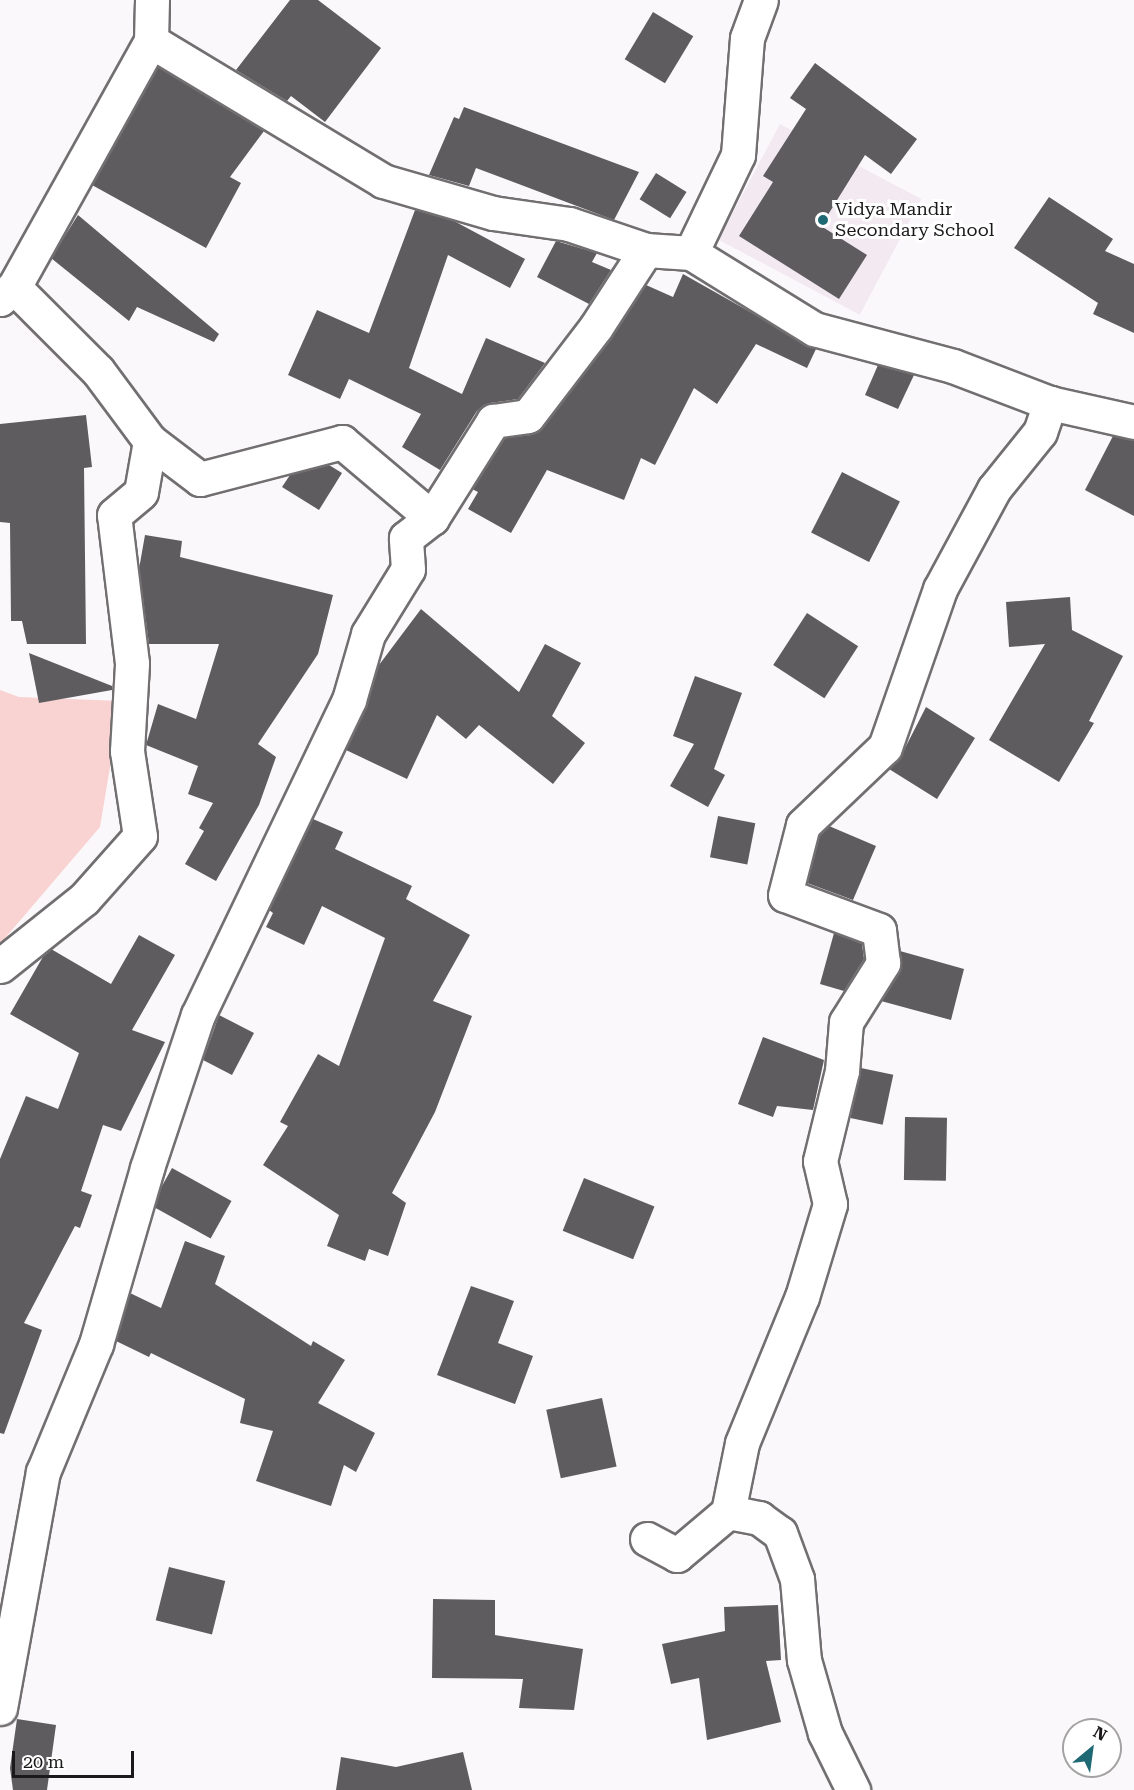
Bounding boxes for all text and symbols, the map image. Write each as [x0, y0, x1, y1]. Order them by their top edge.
place label: Vidya Mandir Secondary School [835, 199, 994, 242]
marker: Vidya Mandir Secondary School [816, 213, 830, 227]
north arrow [1062, 1718, 1122, 1778]
text: N [1090, 1722, 1110, 1745]
scale bar [15, 1739, 136, 1777]
text: 20 m [23, 1751, 64, 1772]

